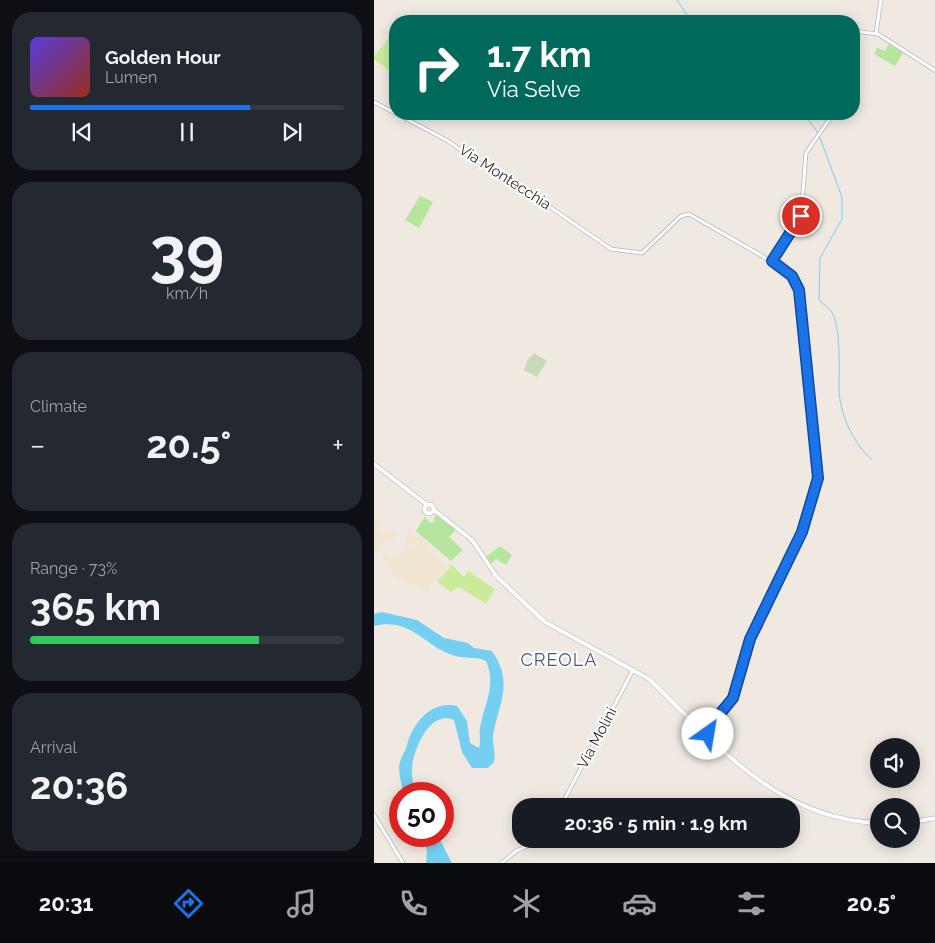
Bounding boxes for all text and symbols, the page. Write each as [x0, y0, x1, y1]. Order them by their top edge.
text: 1.7 km [487, 34, 592, 75]
icon: right [404, 35, 469, 100]
text: Golden Hour [105, 46, 221, 68]
text: Lumen [105, 68, 157, 87]
text: Via Selve [487, 76, 580, 102]
icon: previous [68, 118, 96, 146]
icon: pause [173, 118, 201, 146]
icon: next [278, 118, 306, 146]
street label: Via Montecchia [455, 140, 555, 214]
pin [780, 195, 822, 237]
icon: arrive [787, 202, 815, 230]
text: 39 [150, 213, 224, 289]
text: km/h [166, 284, 208, 303]
text: Climate [30, 397, 87, 416]
text: 20.5° [146, 422, 231, 467]
text: − [30, 429, 45, 462]
text: + [332, 429, 344, 462]
text: Range · 73% [30, 559, 117, 578]
text: 365 km [30, 584, 161, 629]
district label: CREOLA [521, 649, 598, 670]
street label: Via Molini [573, 704, 621, 772]
position arrow [681, 707, 733, 759]
text: Arrival [30, 738, 77, 757]
map controls [870, 738, 920, 848]
button: sound [870, 738, 920, 788]
text: 20:36 [30, 763, 128, 808]
speed limit sign: 50 [389, 782, 454, 847]
button: search [870, 798, 920, 848]
text: 20:36 · 5 min · 1.9 km [565, 812, 747, 834]
icon: directions [171, 886, 206, 921]
icon: music [284, 886, 319, 921]
icon: phone [396, 886, 431, 921]
icon: climate [509, 886, 544, 921]
icon: car [622, 886, 657, 921]
icon: filters [734, 886, 769, 921]
text: 20:31 [39, 890, 93, 916]
text: 20.5° [847, 890, 896, 916]

